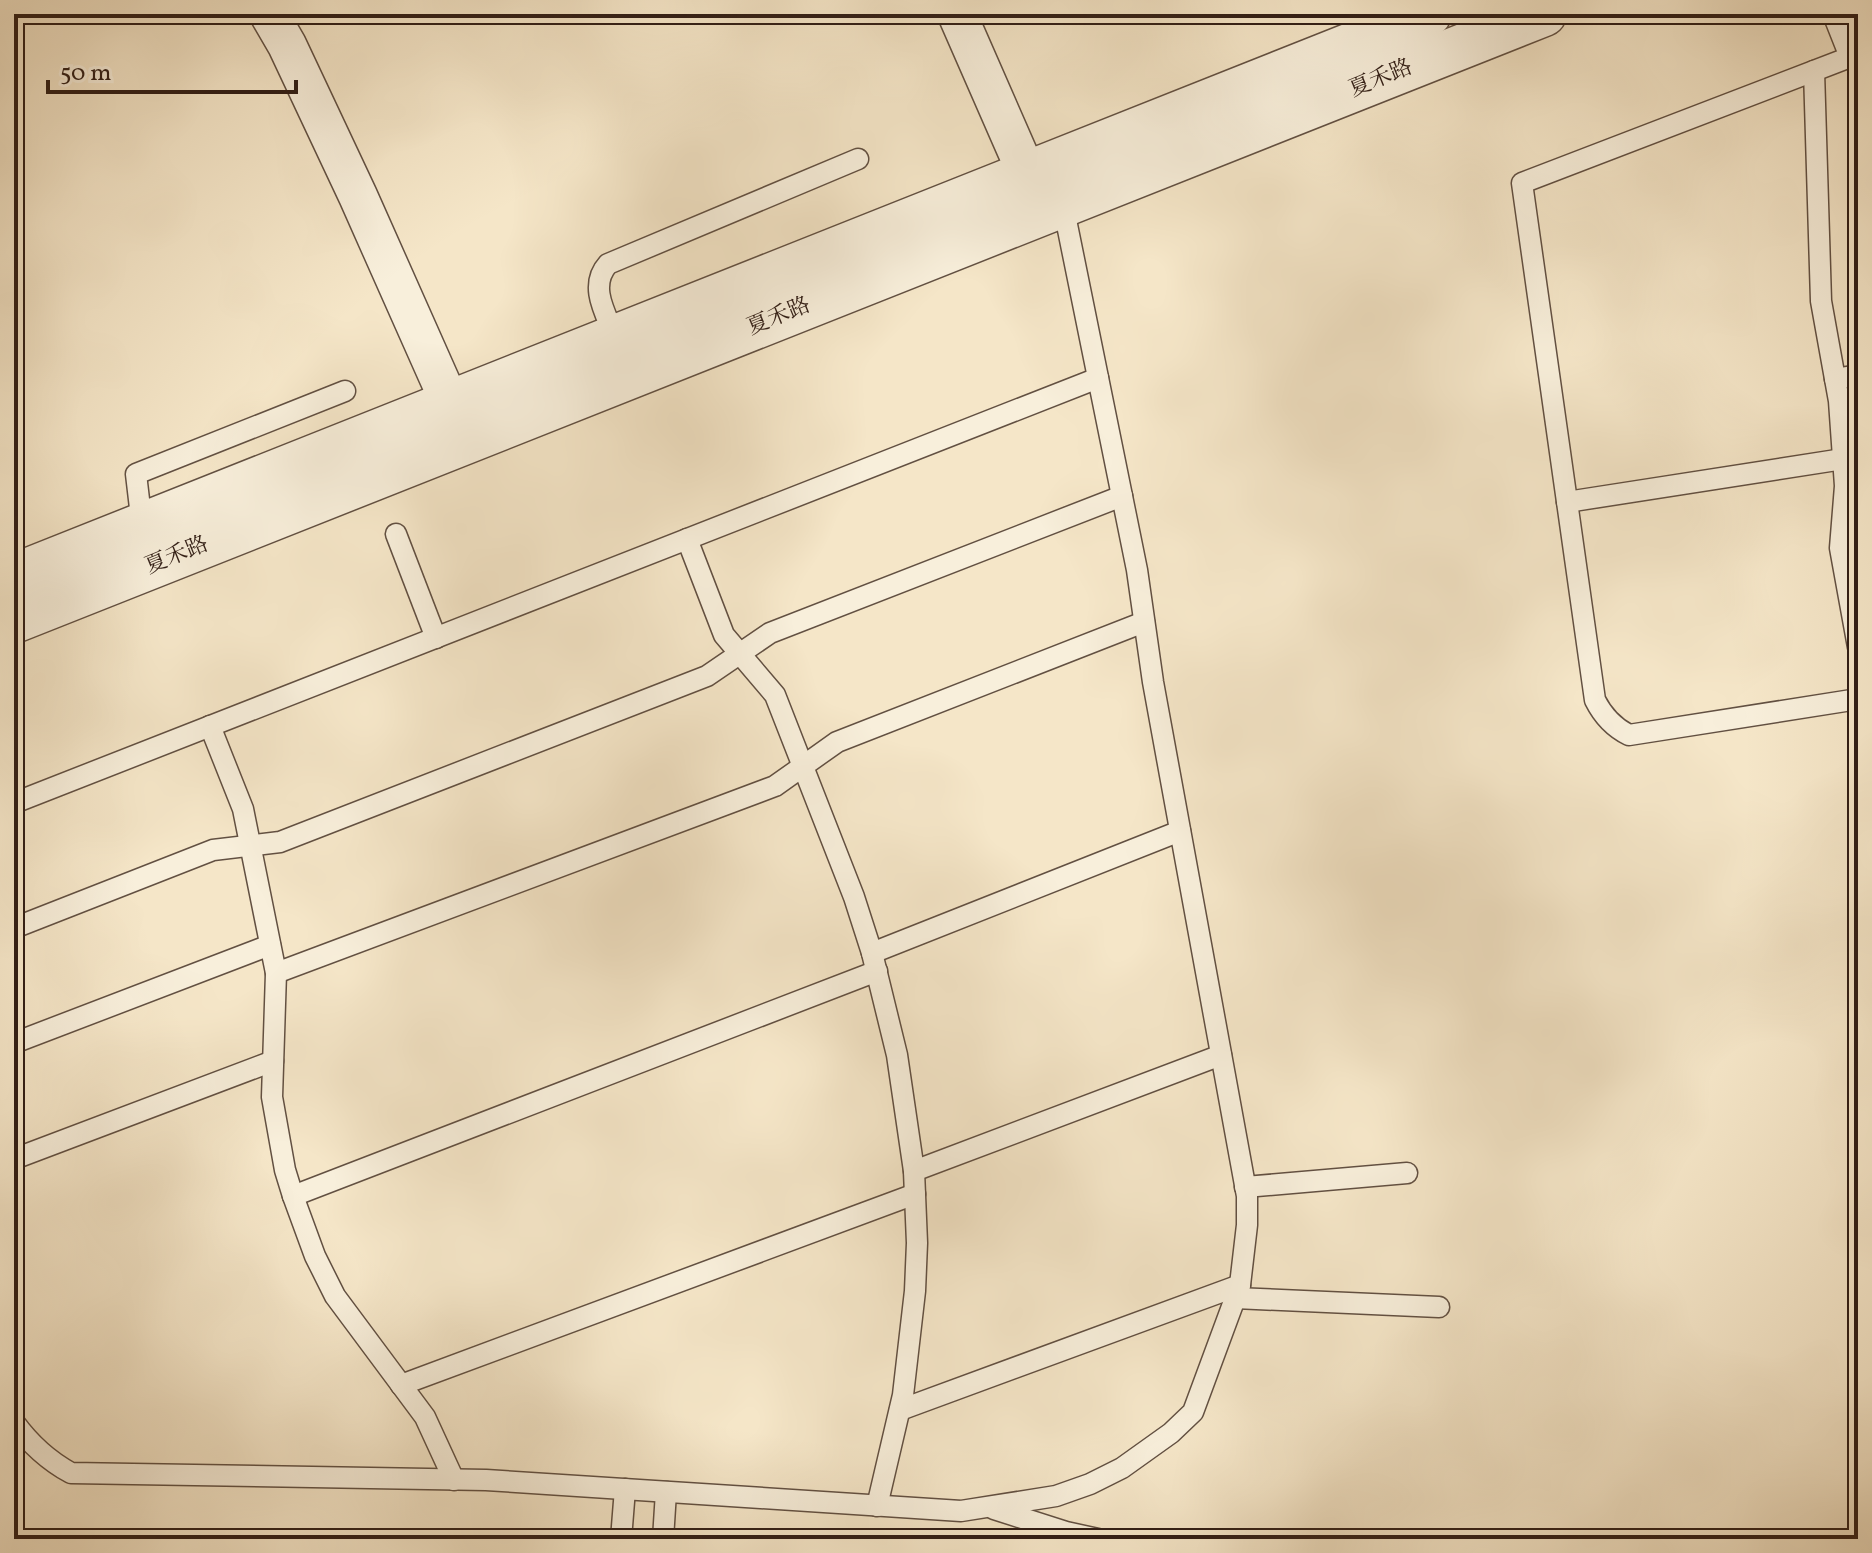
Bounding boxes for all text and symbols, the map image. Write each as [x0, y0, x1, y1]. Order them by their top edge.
scale bar [48, 44, 296, 94]
street label: 夏禾路 [1345, 52, 1417, 106]
text: 50 m [60, 57, 112, 91]
street label: 夏禾路 [743, 290, 815, 344]
street label: 夏禾路 [141, 529, 213, 583]

